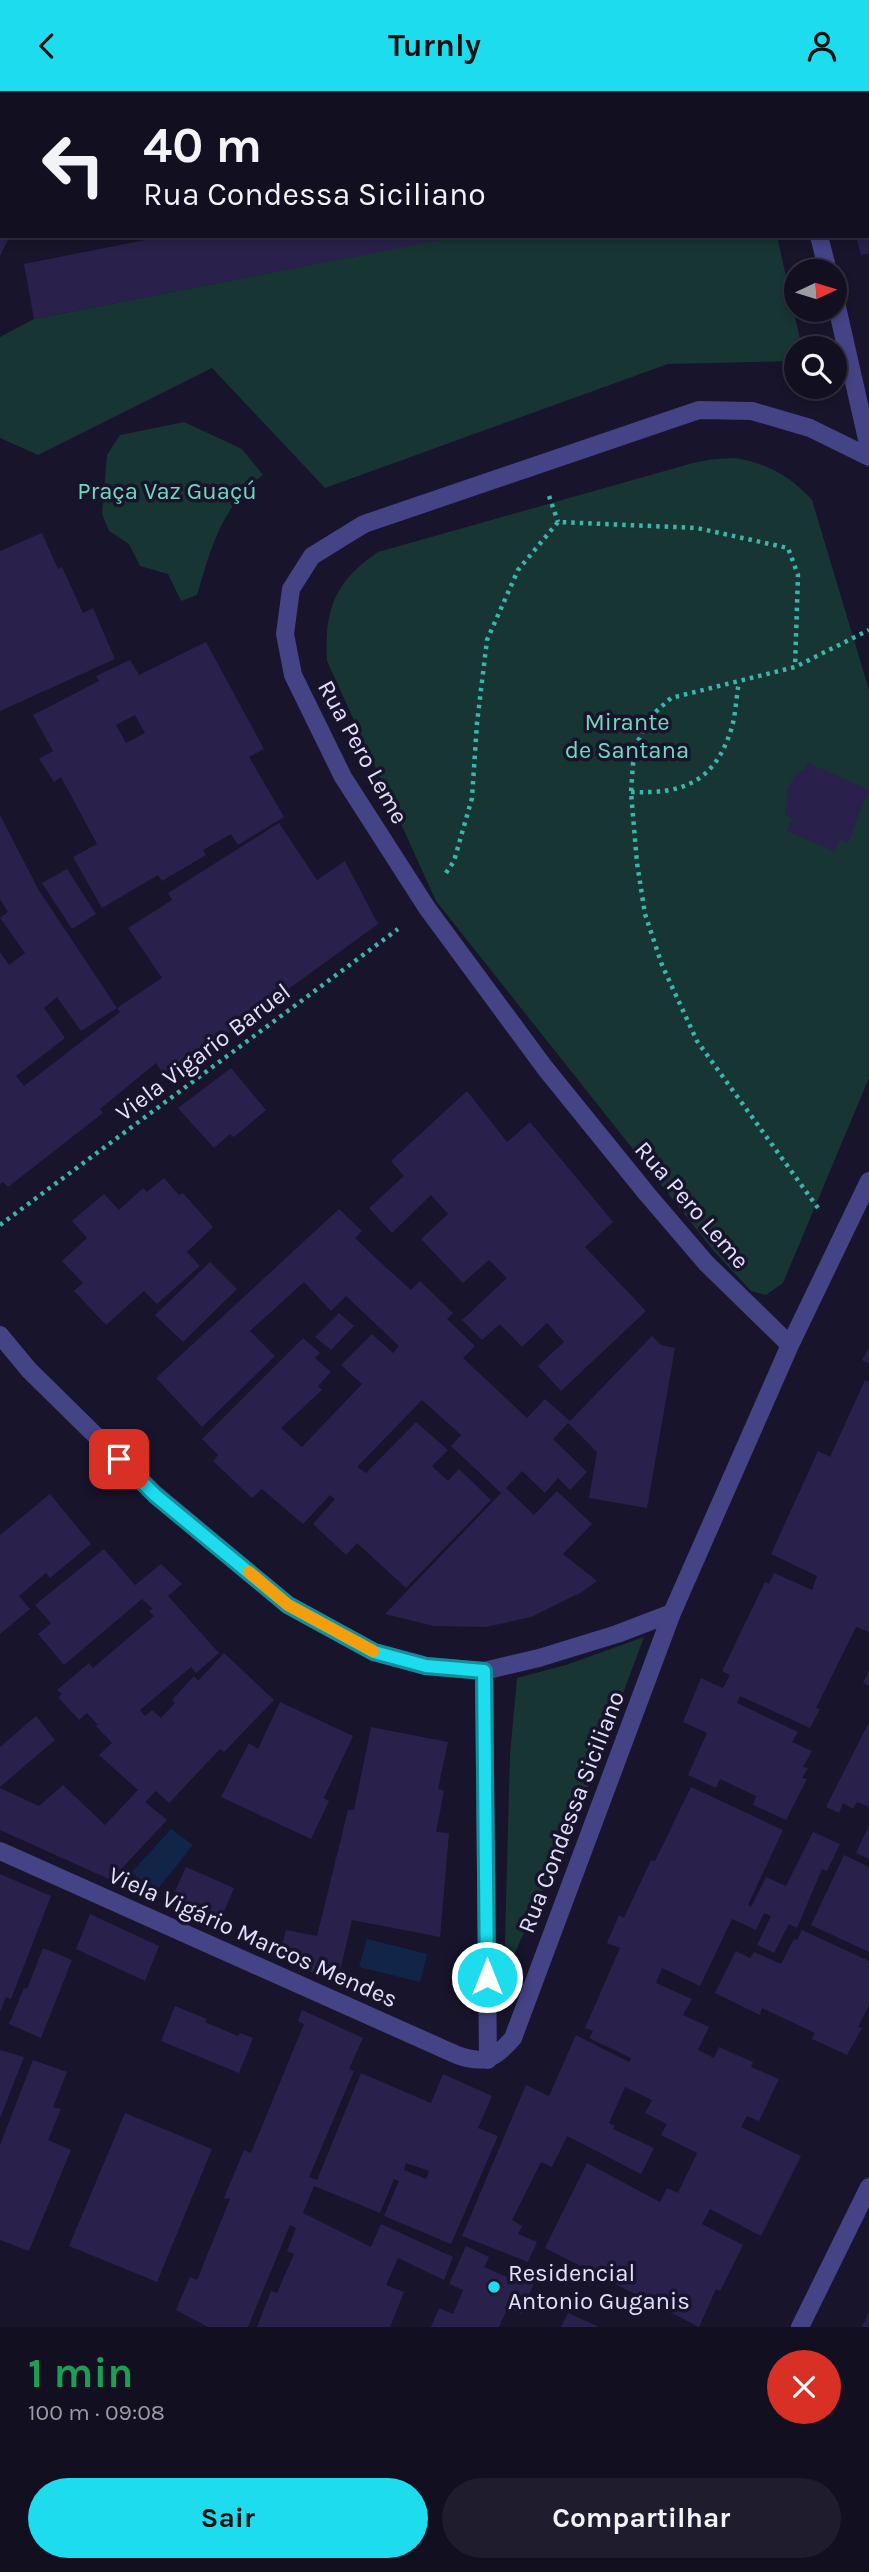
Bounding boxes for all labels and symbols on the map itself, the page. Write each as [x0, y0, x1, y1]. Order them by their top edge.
north arrow [784, 259, 847, 322]
park label: Praça Vaz Guaçú [77, 477, 257, 505]
street label: Rua Pero Leme [312, 675, 414, 829]
park label: Mirante de Santana [565, 708, 689, 764]
street label: Viela Vigario Baruel [110, 977, 296, 1127]
street label: Rua Pero Leme [629, 1136, 755, 1274]
pin [89, 1429, 149, 1489]
street label: Rua Condessa Siciliano [512, 1687, 630, 1937]
street label: Viela Vigário Marcos Mendes [104, 1861, 402, 2013]
position arrow [450, 1940, 524, 2014]
place label: Residencial Antonio Guganis [508, 2259, 690, 2315]
marker: Residencial Antonio Guganis [486, 2279, 502, 2295]

